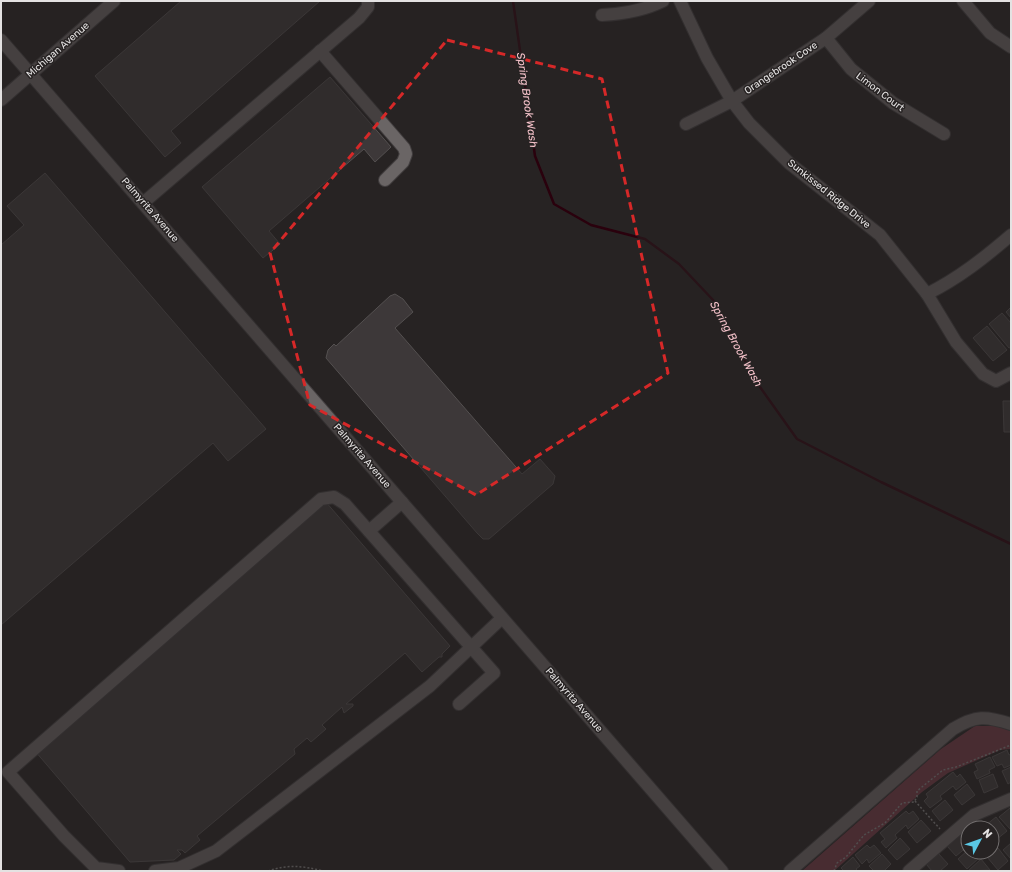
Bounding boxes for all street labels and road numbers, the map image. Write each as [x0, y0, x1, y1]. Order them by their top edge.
street label: Michigan Avenue [24, 19, 92, 80]
street label: Orangebrook Cove [742, 39, 820, 97]
street label: Limon Court [853, 70, 907, 114]
street label: Sunkissed Ridge Drive [785, 157, 873, 231]
street label: Palmyrita Avenue [119, 175, 181, 245]
street label: Palmyrita Avenue [331, 421, 393, 491]
street label: Palmyrita Avenue [543, 665, 605, 735]

